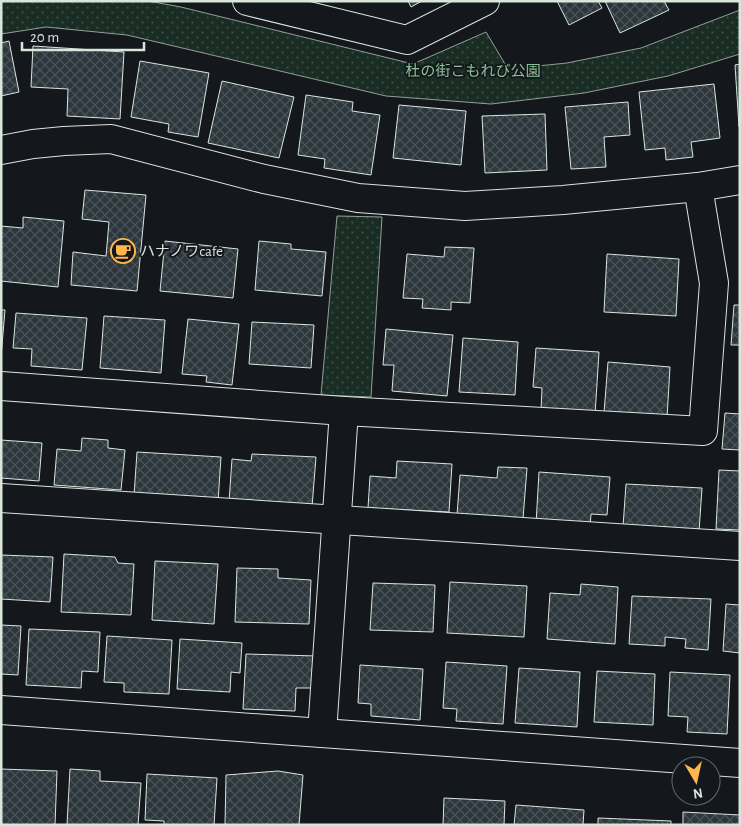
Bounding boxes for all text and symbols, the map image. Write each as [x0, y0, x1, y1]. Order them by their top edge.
scale bar [22, 20, 145, 52]
text: 20 m [30, 30, 59, 45]
park label: 杜の街こもれび公園 [405, 63, 541, 79]
cafe icon: ハナノワcafe [110, 238, 136, 264]
place label: ハナノワcafe [140, 244, 223, 259]
north arrow [671, 756, 721, 806]
text: N [692, 785, 704, 801]

